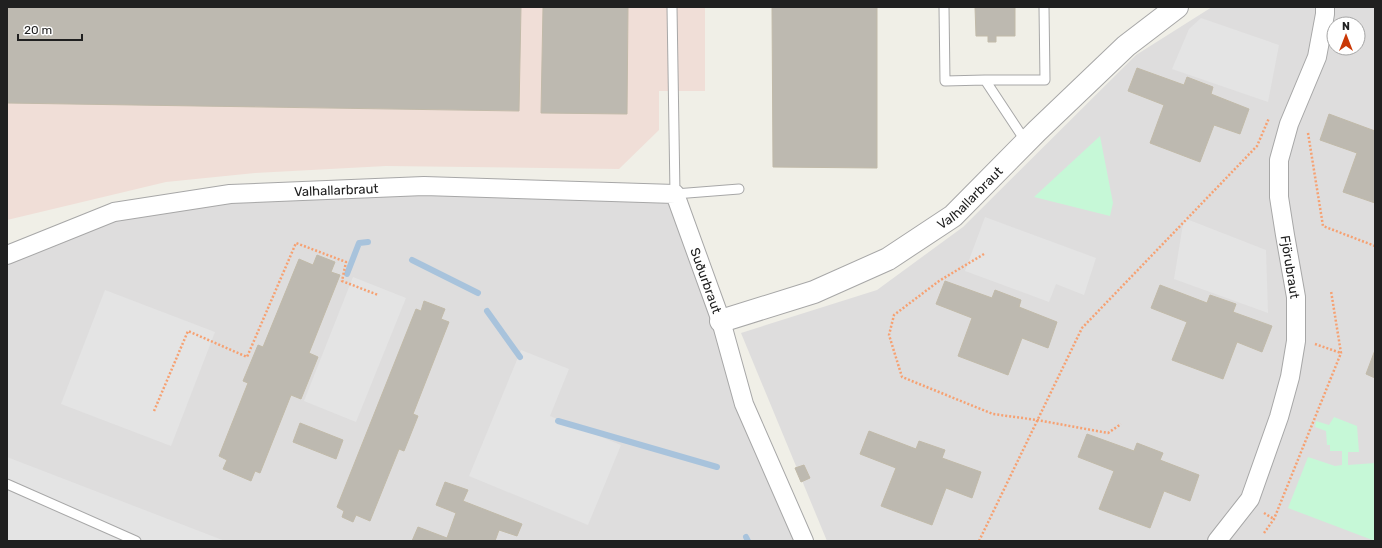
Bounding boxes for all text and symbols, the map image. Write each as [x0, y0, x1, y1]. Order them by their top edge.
scale bar [18, 16, 82, 42]
north arrow [1326, 16, 1366, 56]
text: N [1342, 20, 1350, 33]
text: 20 m [24, 23, 52, 37]
street label: Valhallarbraut [934, 163, 1005, 232]
street label: Valhallarbraut [294, 180, 379, 199]
street label: Fjörubraut [1278, 234, 1302, 300]
street label: Suðurbraut [688, 246, 725, 315]

